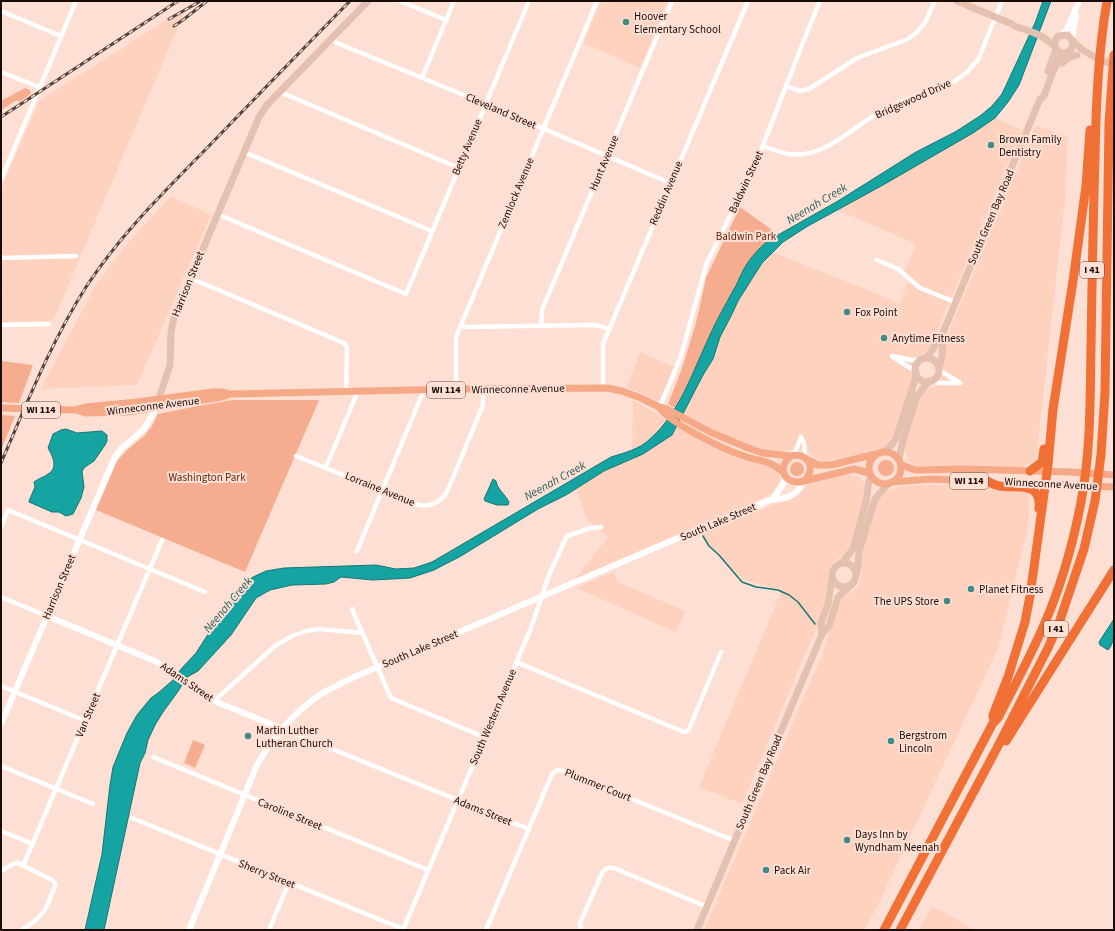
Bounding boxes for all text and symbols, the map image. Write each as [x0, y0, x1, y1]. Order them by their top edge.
place label: Hoover Elementary School [634, 9, 721, 37]
marker: Hoover Elementary School [621, 17, 631, 27]
street label: Bridgewood Drive [873, 75, 954, 123]
street label: Cleveland Street [463, 89, 539, 133]
street label: Betty Avenue [448, 116, 486, 178]
street label: Hunt Avenue [586, 132, 623, 193]
place label: Brown Family Dentistry [999, 132, 1062, 160]
marker: Brown Family Dentistry [986, 140, 996, 150]
street label: Baldwin Street [725, 148, 767, 216]
street label: Zemlock Avenue [494, 155, 538, 231]
street label: Reddin Avenue [646, 158, 687, 228]
street label: South Green Bay Road [964, 167, 1018, 267]
water label: Neenah Creek [783, 179, 851, 229]
park label: Baldwin Park [716, 229, 777, 244]
street label: Harrison Street [168, 249, 208, 319]
road number: I 41 [1080, 262, 1104, 278]
place label: Fox Point [855, 305, 898, 320]
marker: Fox Point [842, 307, 852, 317]
place label: Anytime Fitness [892, 331, 965, 346]
marker: Anytime Fitness [879, 333, 889, 343]
street label: Winneconne Avenue [471, 381, 565, 397]
road number: WI 114 [427, 382, 465, 398]
street label: Winneconne Avenue [106, 393, 201, 419]
road number: WI 114 [22, 402, 60, 418]
water label: Neenah Creek [521, 457, 589, 505]
street label: Lorraine Avenue [343, 468, 418, 510]
park label: Washington Park [168, 470, 246, 485]
road number: WI 114 [950, 473, 988, 489]
street label: Winneconne Avenue [1004, 474, 1098, 494]
street label: South Lake Street [678, 499, 759, 545]
street label: Harrison Street [39, 552, 80, 622]
water label: Neenah Creek [200, 573, 257, 637]
place label: Planet Fitness [979, 582, 1044, 597]
marker: Planet Fitness [966, 584, 976, 594]
place label: The UPS Store [874, 594, 940, 609]
marker: The UPS Store [942, 596, 952, 606]
road number: I 41 [1044, 621, 1068, 637]
street label: South Lake Street [380, 626, 461, 672]
street label: Adams Street [157, 659, 217, 705]
street label: South Western Avenue [466, 666, 520, 767]
street label: Van Street [72, 690, 104, 739]
place label: Martin Luther Lutheran Church [256, 723, 333, 751]
place label: Bergstrom Lincoln [899, 728, 947, 756]
marker: Martin Luther Lutheran Church [243, 731, 253, 741]
street label: South Green Bay Road [732, 732, 786, 832]
marker: Bergstrom Lincoln [886, 736, 896, 746]
street label: Plummer Court [563, 765, 634, 805]
street label: Adams Street [452, 793, 514, 830]
street label: Caroline Street [256, 794, 325, 834]
place label: Days Inn by Wyndham Neenah [855, 827, 939, 855]
marker: Days Inn by Wyndham Neenah [842, 835, 852, 845]
street label: Sherry Street [236, 856, 298, 892]
place label: Pack Air [774, 863, 811, 878]
marker: Pack Air [761, 865, 771, 875]

